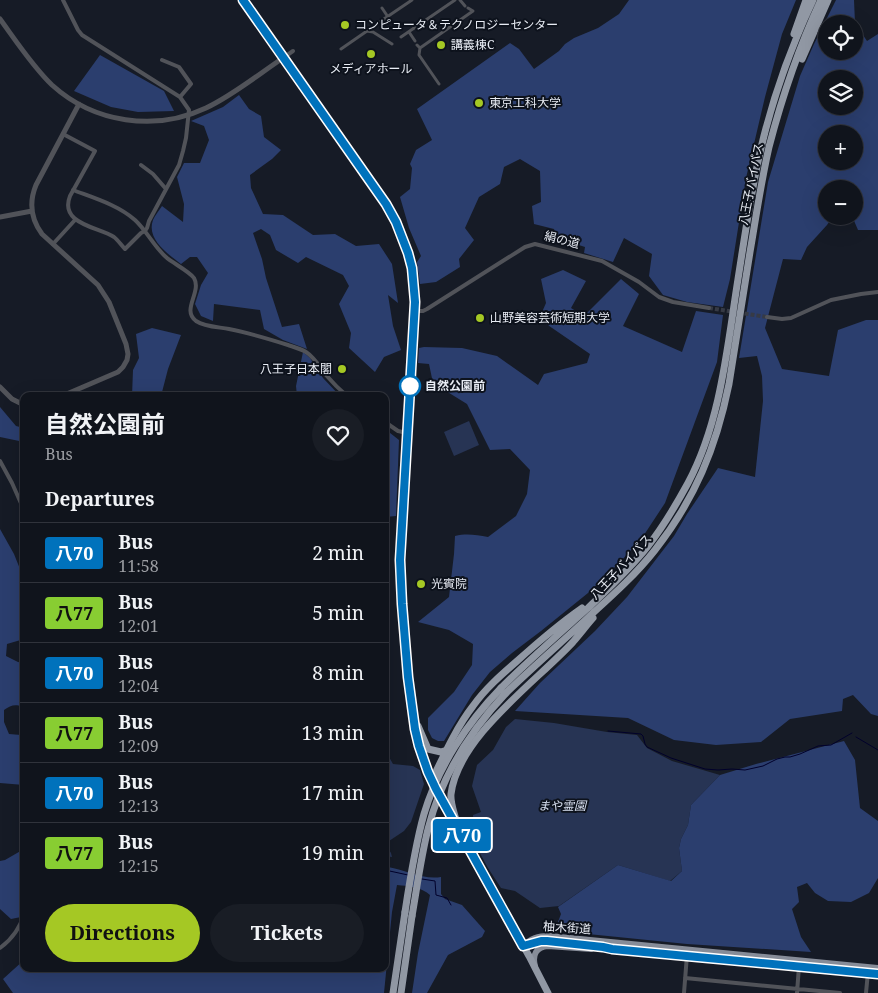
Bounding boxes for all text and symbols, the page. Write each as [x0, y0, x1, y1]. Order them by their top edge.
map controls [818, 15, 863, 225]
button: locate [818, 15, 863, 60]
place label: コンピュータ＆テクノロジーセンター [355, 16, 558, 33]
marker: コンピュータ＆テクノロジーセンター [339, 19, 351, 31]
place label: 講義棟C [451, 36, 494, 53]
marker: 講義棟C [435, 39, 447, 51]
marker: メディアホール [365, 48, 377, 60]
place label: メディアホール [329, 60, 413, 77]
button: layers [818, 70, 863, 115]
place label: 東京工科大学 [489, 94, 561, 111]
marker: 東京工科大学 [473, 97, 485, 109]
button: + [818, 125, 863, 170]
street label: 八王子バイパス [734, 141, 767, 227]
button: − [818, 180, 863, 225]
street label: 絹の道 [543, 227, 582, 252]
place label: 山野美容芸術短期大学 [490, 309, 610, 326]
marker: 山野美容芸術短期大学 [474, 312, 486, 324]
place label: 八王子日本閣 [260, 360, 332, 377]
marker: 八王子日本閣 [336, 363, 348, 375]
marker: 自然公園前 [399, 375, 421, 397]
place label: 自然公園前 [425, 377, 485, 394]
text: 自然公園前 [45, 407, 165, 440]
button: heart [312, 409, 364, 461]
text: Bus [45, 443, 73, 465]
text: Departures [45, 486, 154, 512]
text: Bus [118, 529, 153, 555]
street label: 八王子バイパス [586, 530, 655, 603]
text: 2 min [312, 540, 364, 566]
text: 八70 [55, 541, 93, 565]
text: 11:58 [118, 555, 159, 577]
place label: 光賓院 [431, 575, 467, 592]
marker: 光賓院 [415, 578, 427, 590]
text: Bus [118, 589, 153, 615]
text: 5 min [312, 600, 364, 626]
text: 八77 [55, 601, 93, 625]
text: 12:01 [118, 615, 159, 637]
text: Bus [118, 649, 153, 675]
text: 8 min [312, 660, 364, 686]
text: 八70 [55, 661, 93, 685]
text: 12:04 [118, 675, 159, 697]
text: Bus [118, 709, 153, 735]
text: 13 min [302, 720, 364, 746]
text: 八77 [55, 721, 93, 745]
text: 12:09 [118, 735, 159, 757]
text: Bus [118, 769, 153, 795]
text: 17 min [302, 780, 364, 806]
text: 八70 [55, 781, 93, 805]
text: 12:13 [118, 795, 159, 817]
park label: まや霊園 [538, 797, 588, 814]
line badge: 八70 [433, 819, 491, 851]
text: 八70 [443, 823, 481, 847]
text: Bus [118, 829, 153, 855]
text: 19 min [302, 840, 364, 866]
text: 八77 [55, 841, 93, 865]
text: 12:15 [118, 855, 159, 877]
button: Directions [45, 904, 200, 962]
button: Tickets [210, 904, 364, 962]
street label: 柚木街道 [542, 917, 592, 938]

